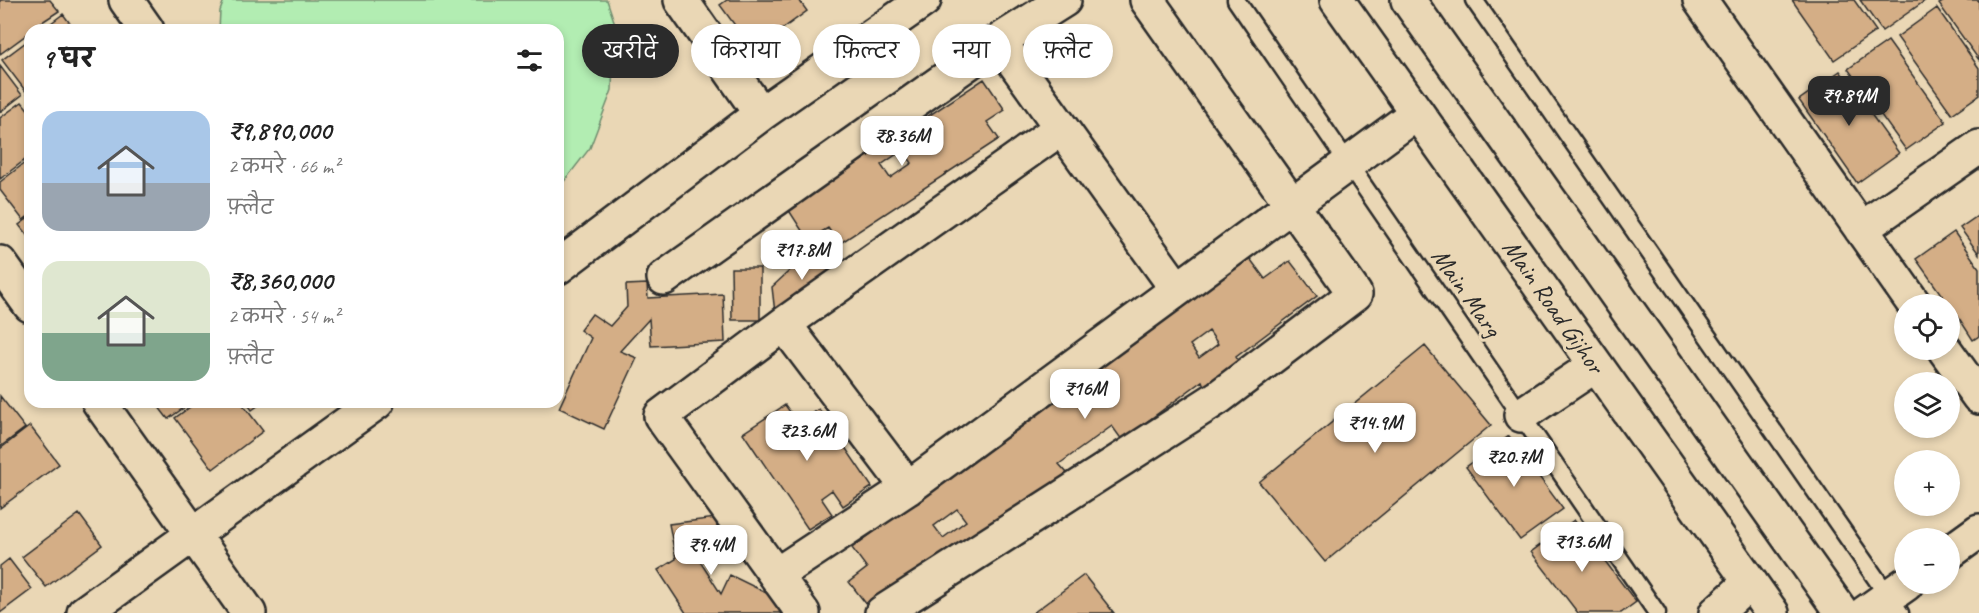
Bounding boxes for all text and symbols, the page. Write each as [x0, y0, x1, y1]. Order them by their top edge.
chip: खरीदें [582, 24, 679, 78]
chip: किराया [691, 24, 801, 78]
chip: फ़िल्टर [813, 24, 920, 78]
chip: नया [932, 24, 1011, 78]
chip: फ़्लैट [1023, 24, 1113, 78]
text: 9 घर [42, 42, 94, 75]
icon: filters [513, 44, 546, 77]
pin: ₹9.89M [1800, 76, 1898, 127]
text: ₹9.89M [1822, 83, 1876, 108]
text: ₹9,890,000 [228, 114, 331, 147]
pin: ₹8.36M [853, 116, 951, 167]
text: ₹8.36M [875, 123, 929, 148]
icon: home [90, 135, 162, 207]
text: 2 कमरे · 66 m² [228, 154, 339, 179]
text: फ़्लैट [228, 195, 274, 220]
pin: ₹17.8M [753, 230, 851, 281]
street label: Main Road Gijhor [1495, 233, 1613, 381]
text: ₹17.8M [775, 237, 829, 262]
street label: Main Marg [1424, 241, 1510, 345]
text: ₹8,360,000 [228, 264, 332, 297]
icon: home [90, 285, 162, 357]
map controls [1894, 294, 1960, 594]
button: locate [1894, 294, 1960, 360]
text: 2 कमरे · 54 m² [228, 304, 339, 329]
text: फ़्लैट [228, 345, 274, 370]
pin: ₹16M [1049, 369, 1121, 420]
button: layers [1894, 372, 1960, 438]
text: ₹16M [1064, 376, 1106, 401]
pin: ₹14.9M [1326, 403, 1424, 454]
text: ₹14.9M [1348, 410, 1402, 435]
pin: ₹23.6M [758, 411, 856, 462]
text: ₹23.6M [780, 418, 834, 443]
pin: ₹20.7M [1465, 437, 1563, 488]
text: ₹20.7M [1487, 444, 1541, 469]
button: + [1894, 450, 1960, 516]
pin: ₹13.6M [1533, 522, 1631, 573]
pin: ₹9.4M [669, 525, 753, 576]
button: − [1894, 528, 1960, 594]
text: ₹13.6M [1555, 529, 1609, 554]
text: ₹9.4M [688, 532, 734, 557]

